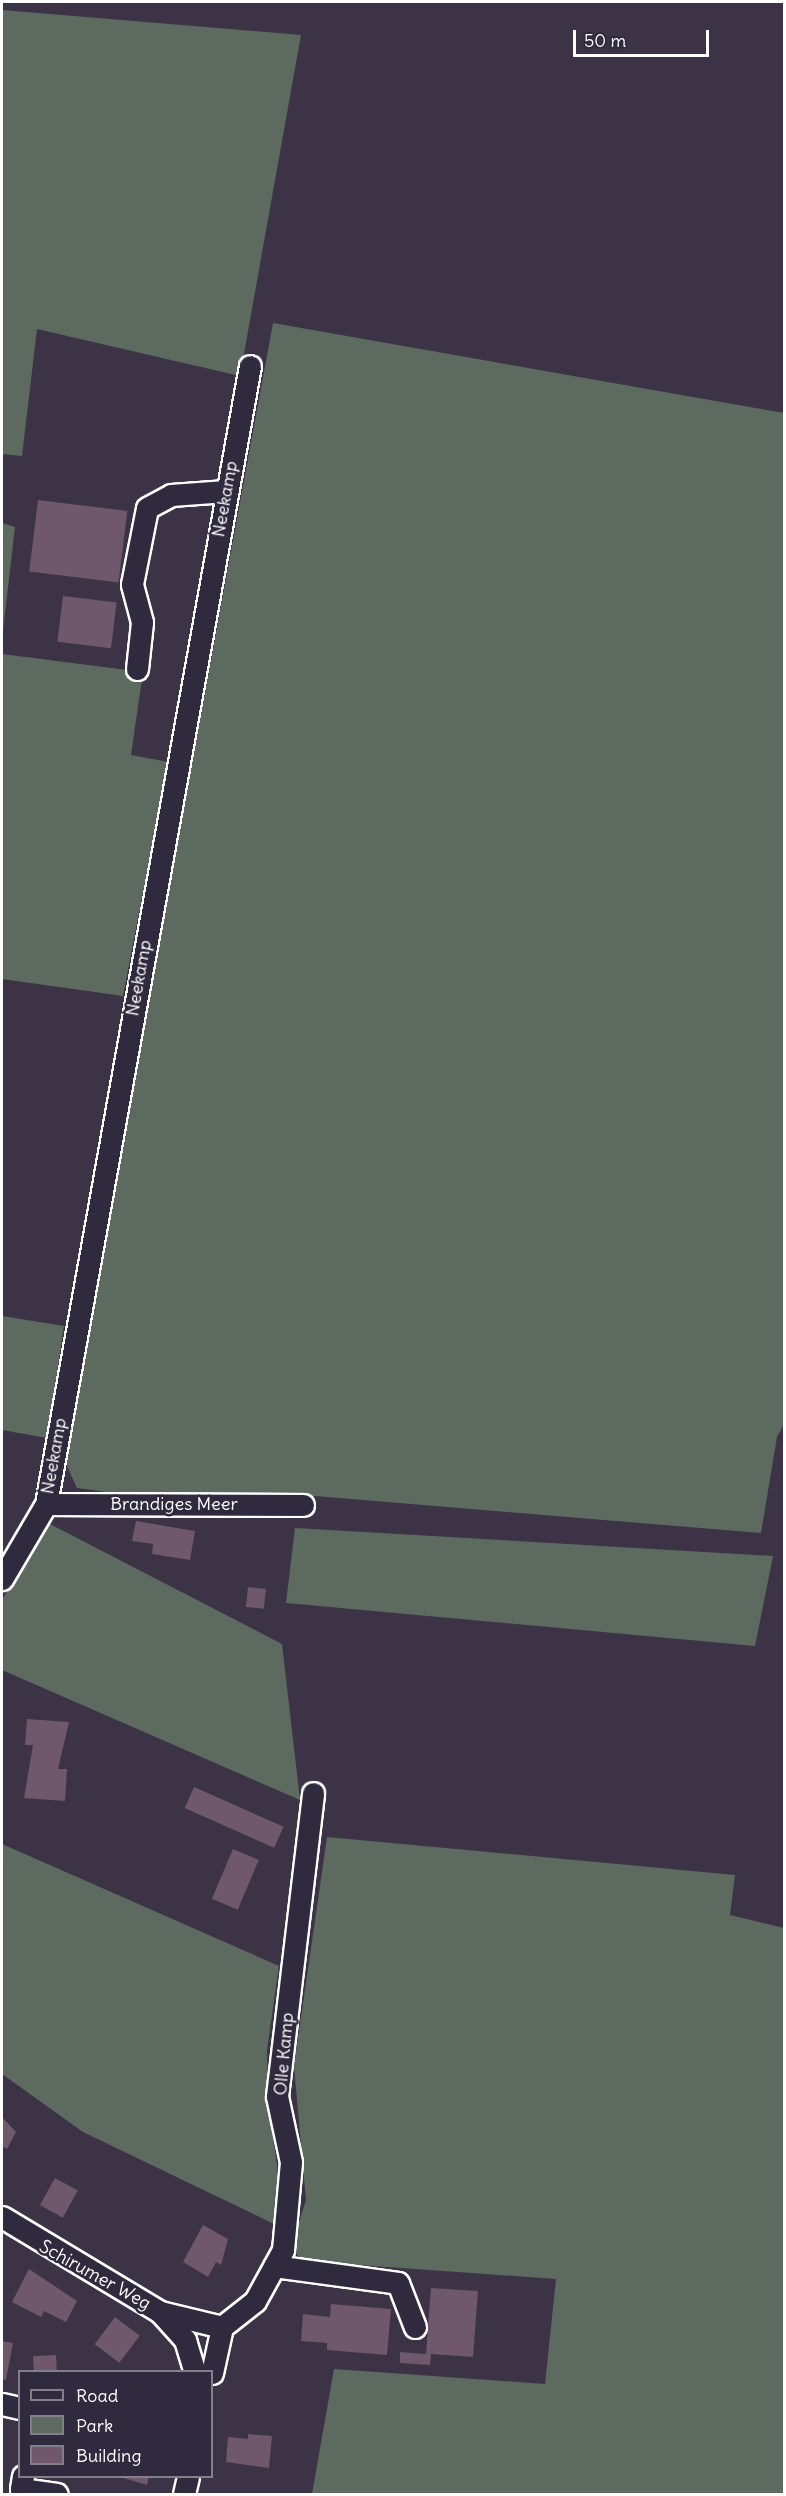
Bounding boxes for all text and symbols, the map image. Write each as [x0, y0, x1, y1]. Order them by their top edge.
scale bar [576, 18, 712, 56]
text: 50 m [584, 29, 626, 52]
street label: Neekamp [208, 459, 242, 539]
street label: Neekamp [122, 938, 156, 1018]
street label: Neekamp [37, 1416, 71, 1496]
street label: Brandiges Meer [110, 1493, 238, 1515]
street label: Olle Kamp [270, 2012, 298, 2096]
street label: Schirumer Weg [36, 2235, 154, 2315]
legend [18, 2370, 213, 2478]
text: Road [76, 2384, 118, 2407]
text: Park [76, 2414, 113, 2437]
text: Building [76, 2444, 141, 2467]

